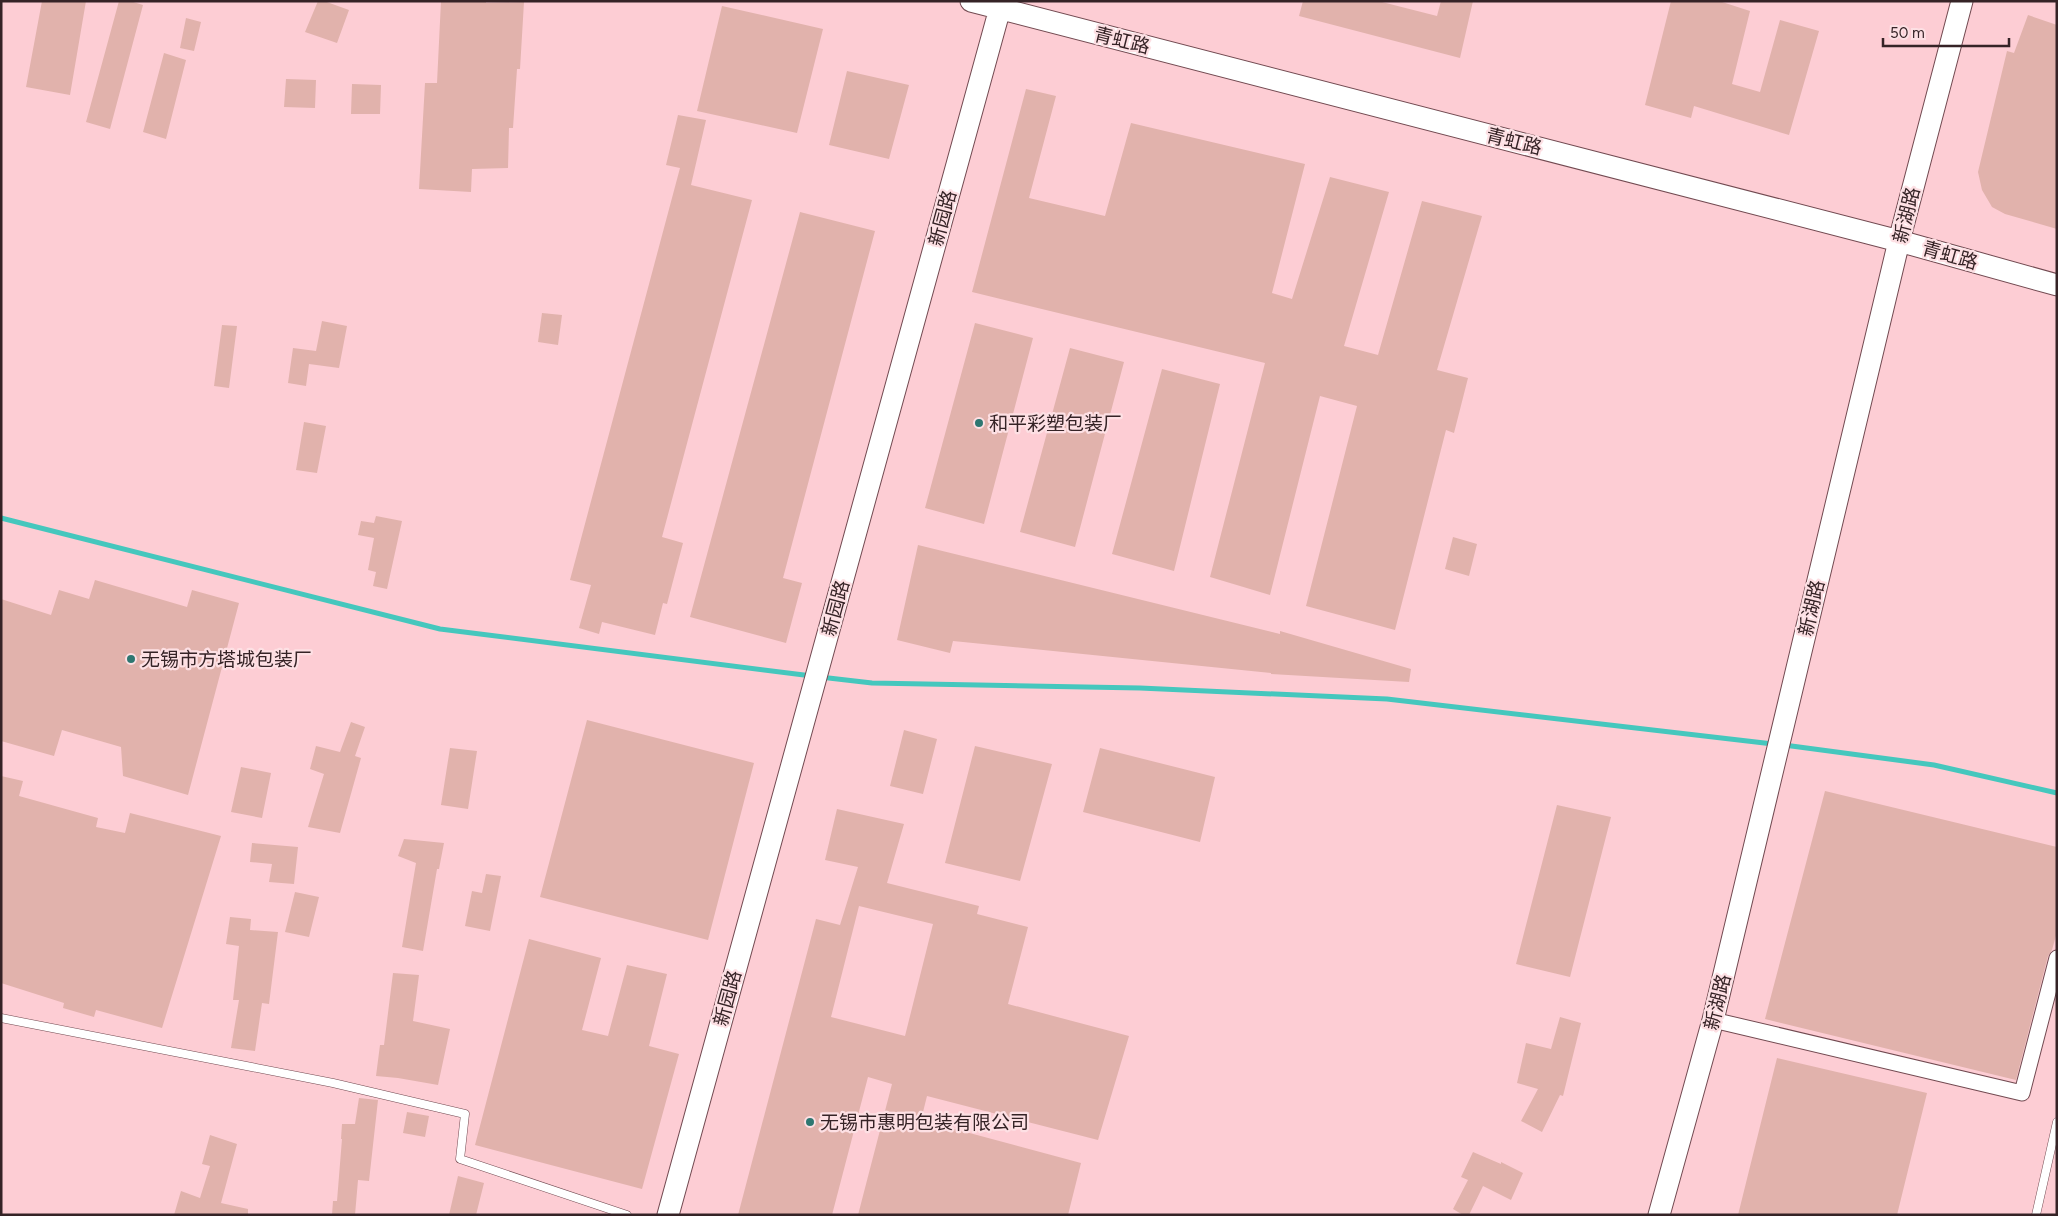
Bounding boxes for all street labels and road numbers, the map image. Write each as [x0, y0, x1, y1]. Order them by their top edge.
street label: 青虹路 [1091, 22, 1152, 59]
street label: 青虹路 [1483, 123, 1544, 160]
street label: 新湖路 [1888, 185, 1925, 246]
street label: 新园路 [924, 188, 961, 249]
street label: 青虹路 [1919, 237, 1980, 274]
street label: 新园路 [817, 578, 854, 639]
street label: 新湖路 [1794, 578, 1829, 638]
street label: 新园路 [709, 968, 746, 1029]
street label: 新湖路 [1699, 972, 1736, 1033]

